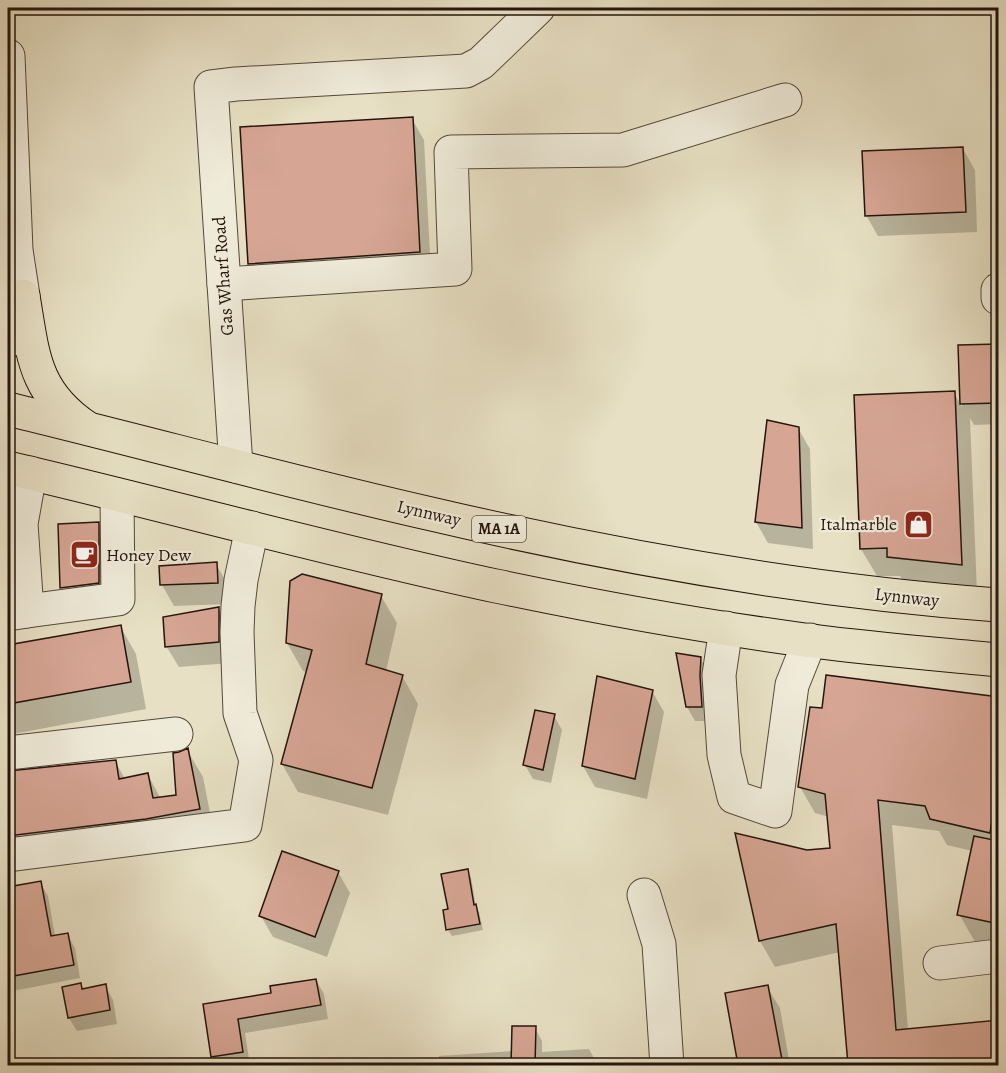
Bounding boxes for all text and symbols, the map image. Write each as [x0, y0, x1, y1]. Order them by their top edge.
street label: Gas Wharf Road [207, 215, 239, 336]
street label: Lynnway [395, 494, 464, 532]
shop icon: Italmarble [902, 508, 934, 540]
place label: Italmarble [820, 512, 897, 536]
road number: MA 1A [472, 516, 526, 542]
cafe icon: Honey Dew [69, 539, 101, 571]
place label: Honey Dew [106, 543, 191, 567]
street label: Lynnway [874, 582, 941, 612]

